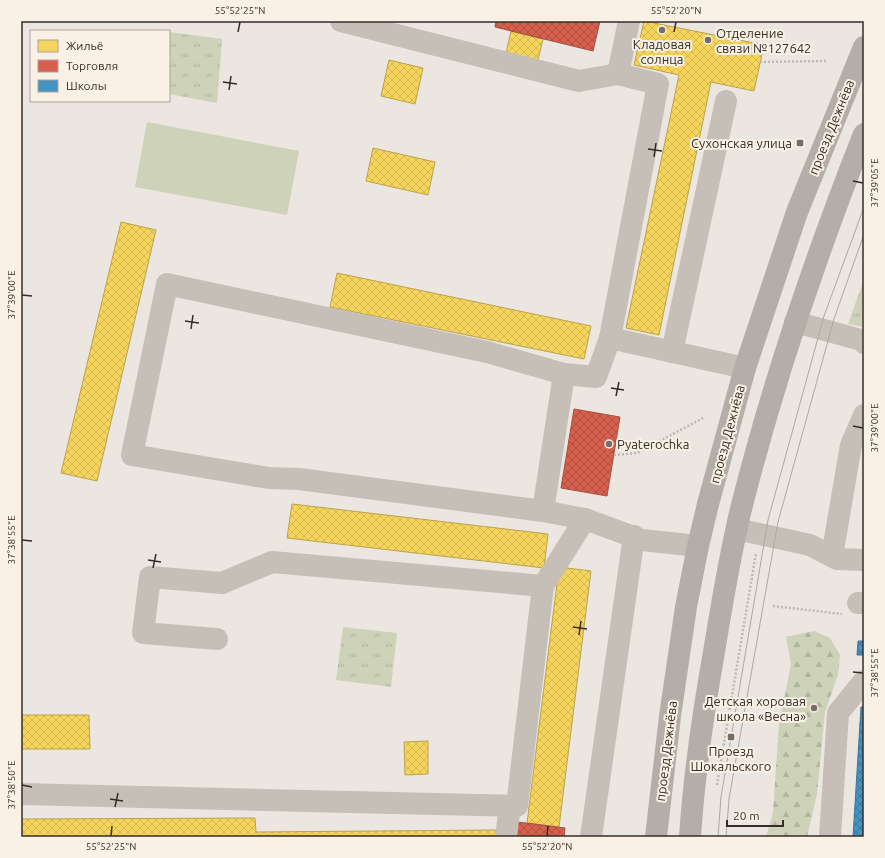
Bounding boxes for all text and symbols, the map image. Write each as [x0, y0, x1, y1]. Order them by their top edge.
text: 55°52'25"N [215, 5, 265, 16]
text: 55°52'20"N [651, 5, 701, 16]
marker: Кладовая солнца [657, 25, 667, 35]
place label: Отделение связи №127642 [716, 26, 811, 55]
legend [30, 30, 170, 102]
marker: Отделение связи №127642 [703, 35, 713, 45]
place label: Кладовая солнца [633, 37, 691, 66]
text: Жильё [66, 39, 103, 52]
text: Торговля [66, 59, 118, 72]
street label: проезд Дежнёва [806, 77, 856, 177]
text: Школы [66, 79, 107, 92]
place label: Сухонская улица [691, 136, 792, 150]
marker: Сухонская улица [795, 138, 805, 148]
text: 37°39'05"E [869, 158, 880, 208]
text: 37°39'00"E [6, 270, 17, 320]
street label: проезд Дежнёва [707, 383, 747, 485]
text: 37°39'00"E [869, 403, 880, 453]
place label: Pyaterochka [617, 437, 689, 451]
marker: Pyaterochka [604, 439, 614, 449]
text: 37°38'55"E [6, 515, 17, 565]
text: 37°38'55"E [869, 648, 880, 698]
place label: Детская хоровая школа «Весна» [705, 694, 806, 723]
street label: проезд Дежнёва [653, 700, 679, 802]
marker: Детская хоровая школа «Весна» [809, 703, 819, 713]
marker: Проезд Шокальского [726, 732, 736, 742]
place label: Проезд Шокальского [691, 744, 771, 773]
text: 37°38'50"E [6, 760, 17, 810]
scale bar [727, 802, 783, 828]
text: 20 m [733, 809, 760, 822]
text: 55°52'25"N [86, 841, 136, 852]
text: 55°52'20"N [522, 841, 572, 852]

